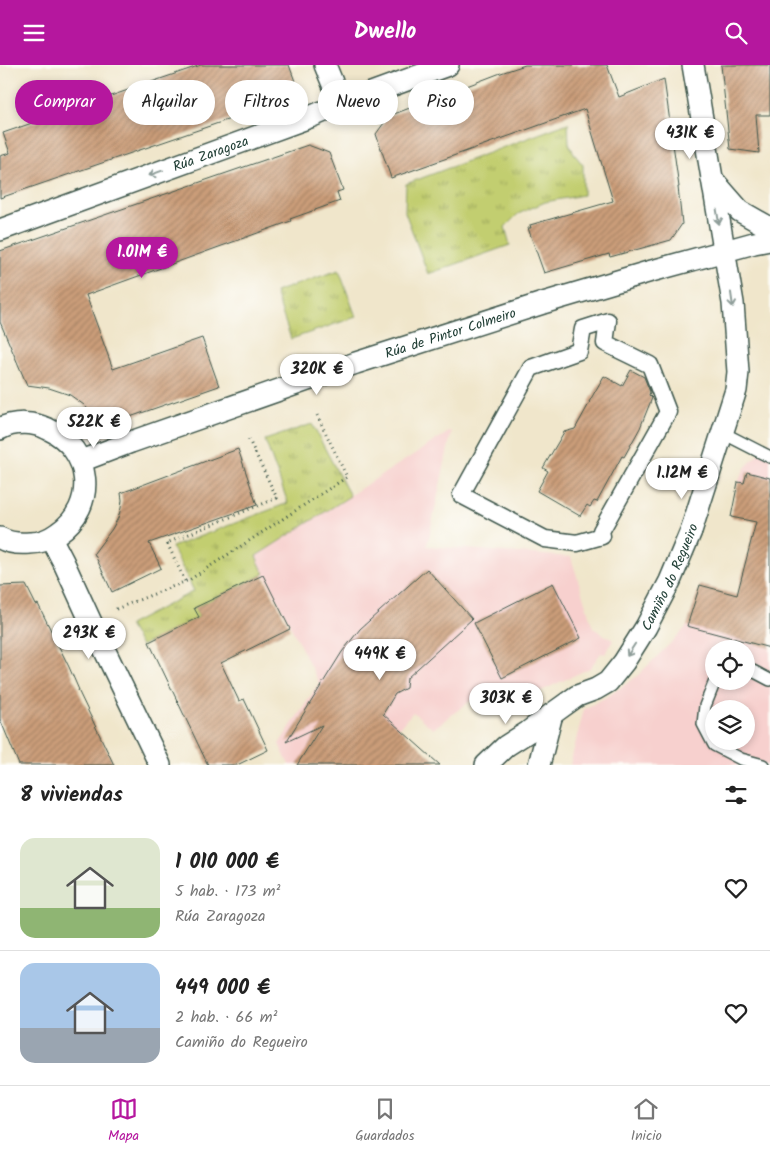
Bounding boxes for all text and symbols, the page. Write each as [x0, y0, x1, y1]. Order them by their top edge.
text: Dwello [354, 15, 416, 50]
icon: menu [20, 19, 48, 47]
icon: search [722, 19, 750, 47]
chip: Comprar [15, 80, 113, 125]
chip: Alquilar [123, 80, 215, 125]
chip: Filtros [225, 80, 308, 125]
chip: Nuevo [318, 80, 398, 125]
chip: Piso [408, 80, 474, 125]
pin: 431K € [649, 117, 731, 160]
text: 431K € [666, 121, 714, 146]
street label: Rúa Zaragoza [170, 130, 252, 178]
one-way arrow [149, 169, 164, 178]
one-way arrow [714, 208, 723, 224]
pin: 1.01M € [96, 237, 188, 279]
text: 1.01M € [117, 240, 167, 265]
one-way arrow [727, 291, 737, 307]
street label: Rúa de Pintor Colmeiro [382, 302, 519, 365]
pin: 320K € [276, 353, 358, 396]
text: 320K € [291, 357, 343, 382]
pin: 522K € [53, 407, 135, 449]
text: 522K € [68, 410, 120, 435]
pin: 1.12M € [636, 457, 728, 500]
text: 1.12M € [656, 461, 708, 486]
street label: Camiño do Regueiro [636, 521, 705, 635]
pin: 293K € [48, 617, 130, 660]
text: 293K € [63, 621, 115, 646]
pin: 449K € [339, 639, 421, 681]
map controls [705, 640, 755, 750]
button: locate [705, 640, 755, 690]
text: 449K € [354, 642, 406, 667]
one-way arrow [626, 643, 636, 657]
pin: 303K € [465, 683, 547, 725]
text: 303K € [480, 686, 532, 711]
button: layers [705, 700, 755, 750]
text: 8 viviendas [20, 779, 123, 812]
icon: filters [722, 781, 750, 809]
text: 1 010 000 € [175, 846, 279, 879]
icon: home [60, 858, 120, 918]
icon: heart [722, 874, 750, 902]
text: 5 hab. · 173 m² [175, 879, 281, 904]
text: Rúa Zaragoza [175, 904, 266, 929]
text: 449 000 € [175, 972, 270, 1005]
icon: home [60, 983, 120, 1043]
icon: heart [722, 999, 750, 1027]
text: 2 hab. · 66 m² [175, 1005, 277, 1030]
text: Camiño do Regueiro [175, 1030, 308, 1055]
tab: Mapa [108, 1095, 139, 1147]
tab: Guardados [355, 1095, 415, 1147]
tab: Inicio [631, 1095, 662, 1147]

